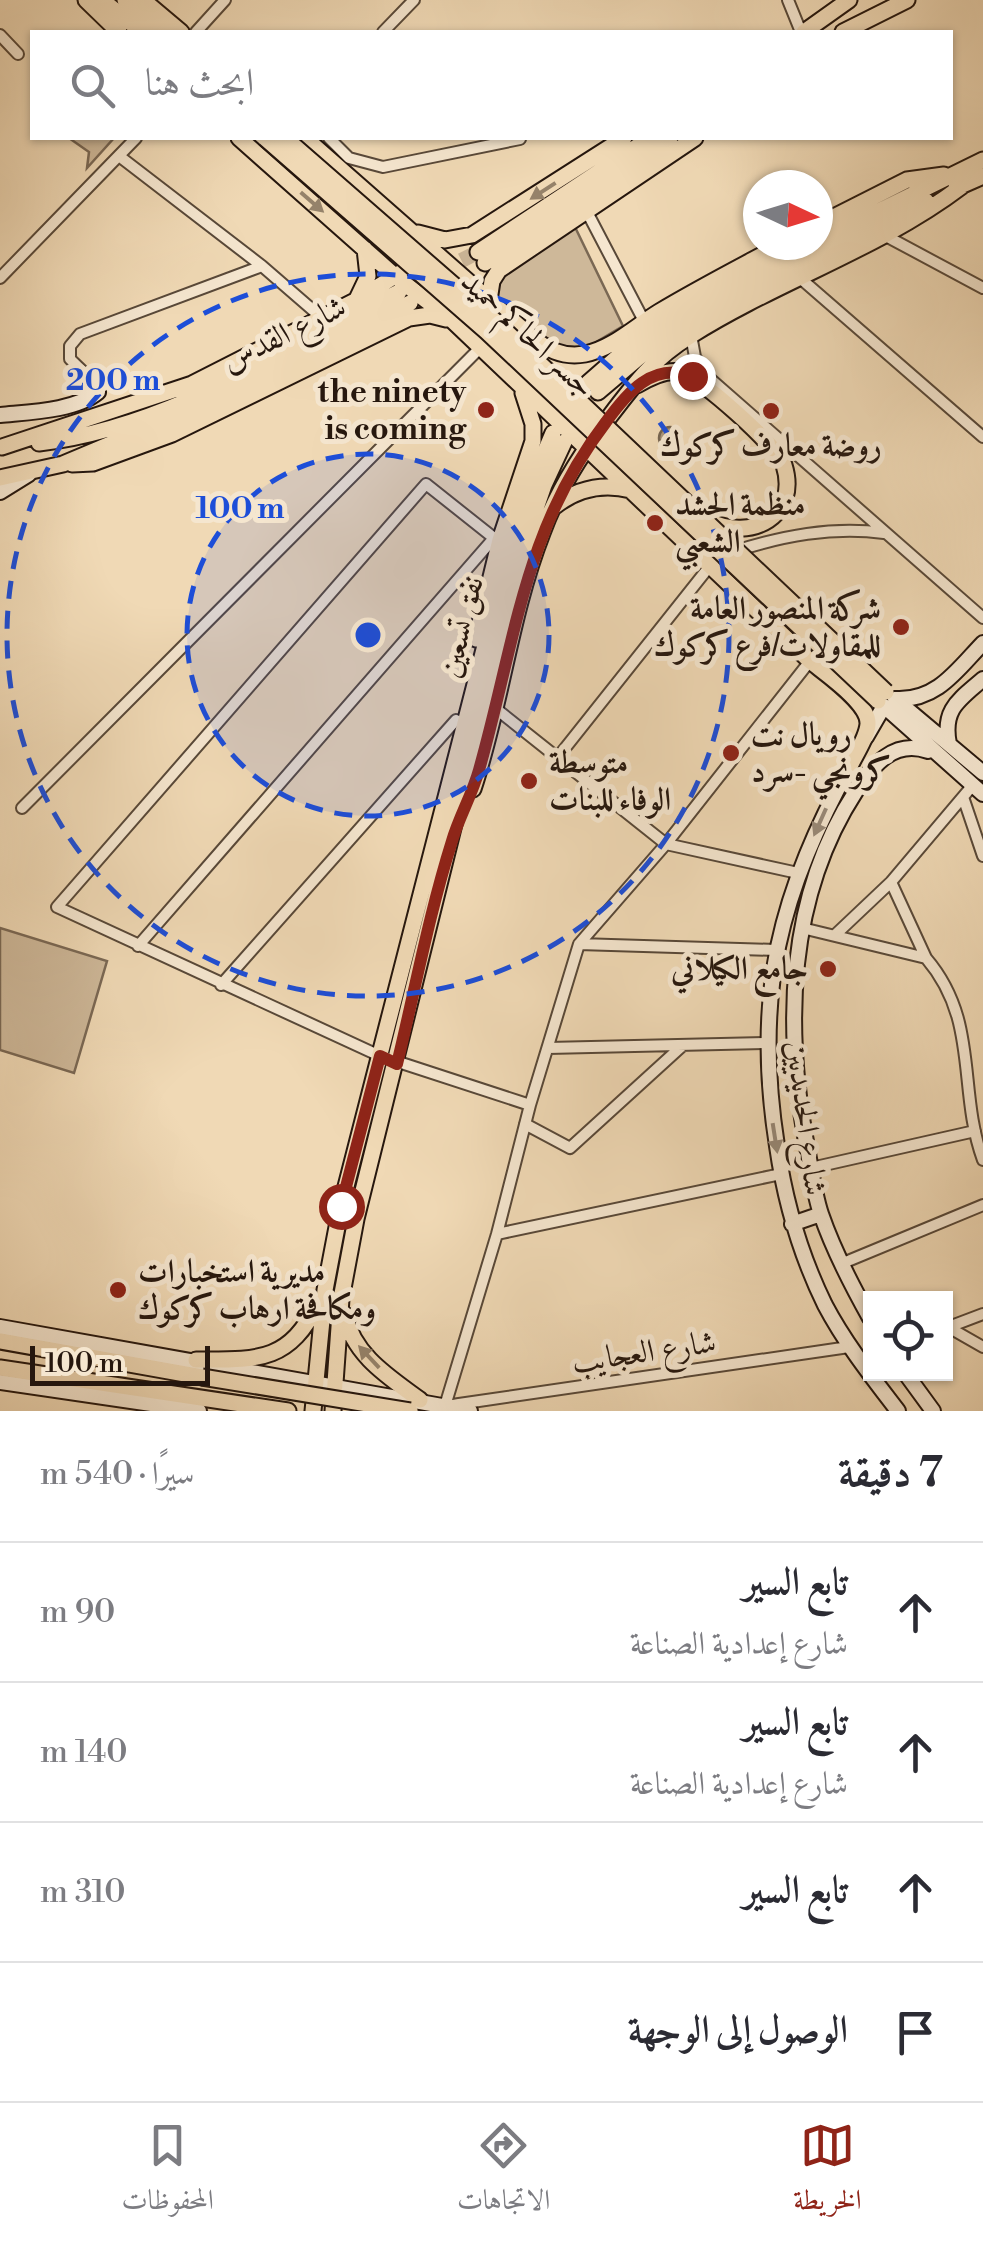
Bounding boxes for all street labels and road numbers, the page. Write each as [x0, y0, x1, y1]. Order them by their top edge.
street label: جسر الحاكم حميد [448, 261, 604, 412]
street label: شارع القدس [215, 287, 355, 387]
street label: نفق تسعين [429, 572, 493, 682]
street label: شارع الحديديين [771, 1038, 835, 1198]
street label: شارع العجايب [569, 1322, 719, 1388]

